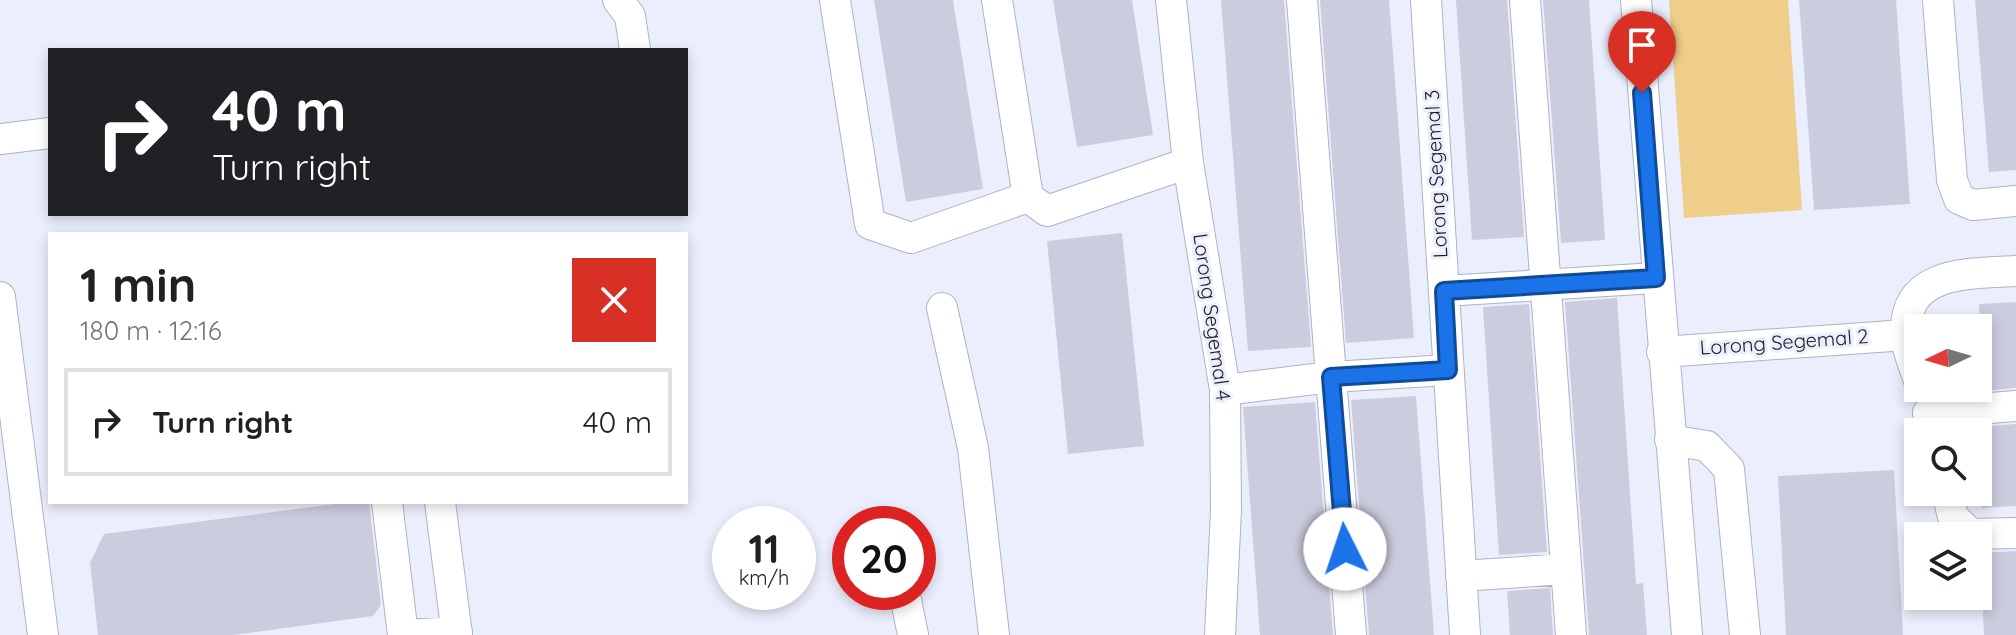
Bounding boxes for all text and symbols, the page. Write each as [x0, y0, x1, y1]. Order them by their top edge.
pin [1608, 11, 1676, 93]
icon: arrive [1620, 23, 1664, 67]
text: 40 m [212, 75, 347, 145]
icon: right [80, 80, 184, 184]
street label: Lorong Segemal 3 [1419, 89, 1452, 259]
text: Turn right [212, 144, 371, 189]
street label: Lorong Segemal 4 [1188, 232, 1237, 402]
text: 1 min [80, 254, 196, 314]
button: close [572, 258, 656, 342]
text: 180 m · 12:16 [80, 314, 222, 347]
north arrow [1904, 314, 1992, 402]
map controls [1904, 314, 1992, 610]
street label: Lorong Segemal 2 [1699, 323, 1869, 360]
icon: right [84, 400, 128, 444]
text: Turn right [152, 403, 293, 441]
text: 40 m [583, 403, 652, 441]
button: search [1904, 418, 1992, 506]
speed limit sign: 20 [832, 506, 936, 610]
position arrow [1303, 507, 1387, 591]
button: layers [1904, 522, 1992, 610]
text: 11 [748, 523, 780, 573]
text: km/h [739, 565, 789, 590]

